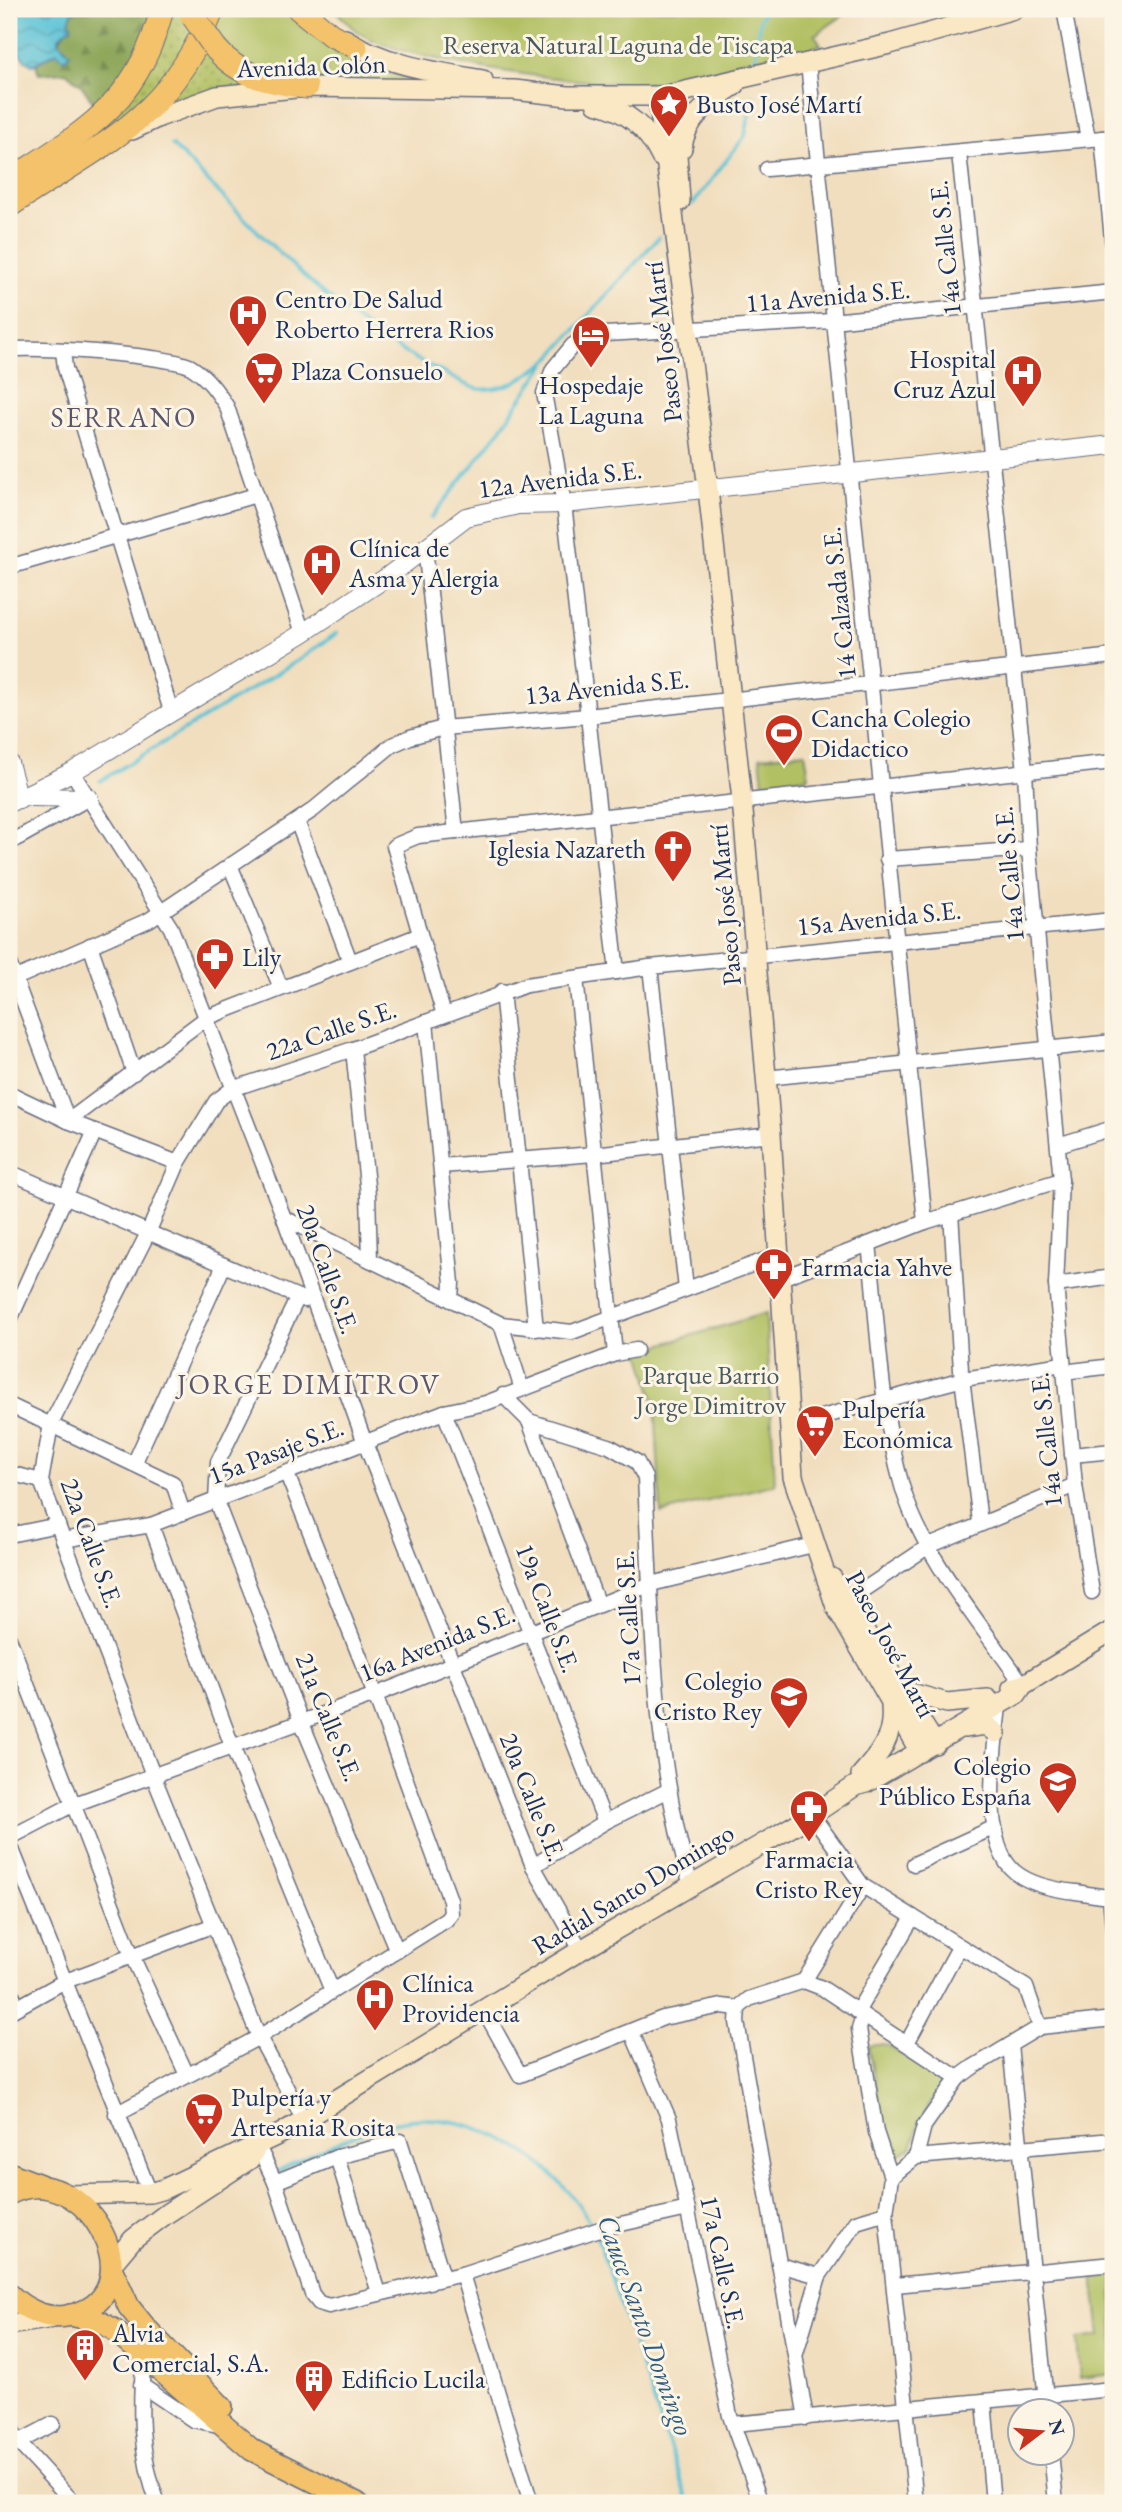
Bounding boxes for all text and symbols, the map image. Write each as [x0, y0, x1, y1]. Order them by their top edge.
park label: Reserva Natural Laguna de Tiscapa [443, 28, 794, 62]
street label: Avenida Colón [235, 46, 387, 86]
place icon: Busto José Martí [648, 83, 690, 138]
place label: Busto José Martí [696, 87, 862, 121]
street label: 14a Calle S.E. [921, 179, 969, 317]
street label: Paseo José Martí [636, 259, 690, 424]
street label: 11a Avenida S.E. [744, 272, 912, 320]
place label: Centro De Salud Roberto Herrera Rios [275, 282, 494, 346]
hospital icon: Centro De Salud Roberto Herrera Rios [227, 293, 269, 348]
hotel icon: Hospedaje La Laguna [570, 314, 612, 369]
place label: Hospital Cruz Azul [893, 342, 996, 406]
supermarket icon: Plaza Consuelo [243, 350, 285, 405]
hospital icon: Hospital Cruz Azul [1002, 353, 1044, 408]
place label: Plaza Consuelo [291, 354, 443, 388]
place label: Hospedaje La Laguna [538, 368, 644, 432]
district label: SERRANO [51, 399, 197, 435]
street label: 12a Avenida S.E. [476, 452, 644, 506]
street label: 14 Calzada S.E. [814, 525, 864, 681]
place label: Clínica de Asma y Alergia [348, 531, 500, 595]
hospital icon: Clínica de Asma y Alergia [301, 542, 343, 597]
street label: 13a Avenida S.E. [523, 661, 691, 713]
place label: Cancha Colegio Didactico [811, 701, 971, 765]
sports icon: Cancha Colegio Didactico [763, 712, 805, 767]
street label: 14a Calle S.E. [986, 805, 1032, 943]
street label: Paseo José Martí [701, 822, 749, 987]
church icon: Iglesia Nazareth [652, 828, 694, 883]
place label: Iglesia Nazareth [488, 832, 646, 866]
street label: 15a Avenida S.E. [795, 892, 963, 944]
pharmacy icon: Lily [194, 936, 236, 991]
place label: Lily [242, 940, 282, 974]
street label: 22a Calle S.E. [261, 992, 401, 1068]
street label: 20a Calle S.E. [289, 1199, 367, 1339]
pharmacy icon: Farmacia Yahve [753, 1246, 795, 1301]
place label: Farmacia Yahve [801, 1250, 952, 1284]
park label: Parque Barrio Jorge Dimitrov [634, 1358, 787, 1422]
district label: JORGE DIMITROV [175, 1366, 441, 1402]
street label: 14a Calle S.E. [1022, 1371, 1070, 1509]
place label: Pulpería Económica [842, 1392, 953, 1456]
supermarket icon: Pulpería Económica [794, 1403, 836, 1458]
street label: 15a Pasaje S.E. [203, 1410, 349, 1492]
street label: 22a Calle S.E. [53, 1473, 131, 1613]
street label: 19a Calle S.E. [508, 1538, 588, 1678]
street label: 17a Calle S.E. [607, 1549, 649, 1687]
street label: Paseo José Martí [838, 1565, 944, 1724]
street label: 16a Avenida S.E. [354, 1596, 520, 1690]
street label: 21a Calle S.E. [288, 1648, 370, 1786]
place label: Colegio Cristo Rey [654, 1664, 763, 1728]
school or university icon: Colegio Cristo Rey [768, 1675, 810, 1730]
street label: 20a Calle S.E. [492, 1728, 574, 1866]
place label: Colegio Público España [879, 1749, 1032, 1813]
school or university icon: Colegio Público España [1037, 1760, 1079, 1815]
pharmacy icon: Farmacia Cristo Rey [788, 1788, 830, 1843]
street label: Radial Santo Domingo [526, 1815, 740, 1963]
place label: Farmacia Cristo Rey [755, 1842, 864, 1906]
place label: Clínica Providencia [402, 1966, 520, 2030]
hospital icon: Clínica Providencia [354, 1977, 396, 2032]
place label: Pulpería y Artesania Rosita [230, 2080, 396, 2144]
supermarket icon: Pulpería y Artesania Rosita [183, 2091, 225, 2146]
street label: 17a Calle S.E. [692, 2192, 754, 2332]
water label: Cauce Santo Domingo [589, 2210, 703, 2441]
place label: Alvia Comercial, S.A. [111, 2316, 269, 2380]
building icon: Alvia Comercial, S.A. [64, 2327, 106, 2382]
building icon: Edificio Lucila [293, 2358, 335, 2413]
place label: Edificio Lucila [341, 2362, 486, 2396]
north arrow [1006, 2396, 1076, 2466]
text: N [1043, 2417, 1071, 2439]

